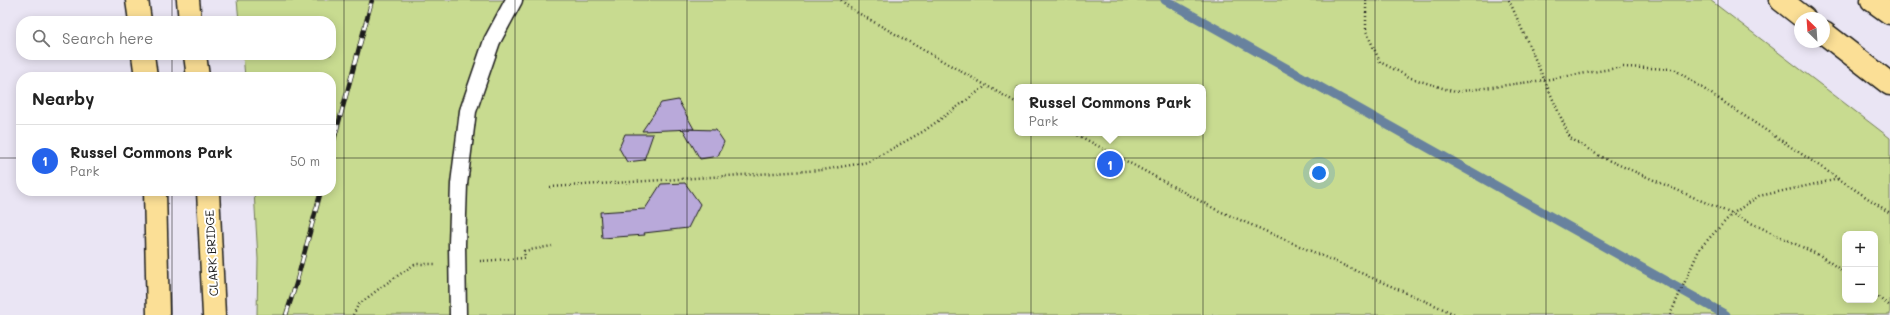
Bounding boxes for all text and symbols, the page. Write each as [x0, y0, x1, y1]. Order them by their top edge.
north arrow [1794, 12, 1830, 48]
search box [16, 16, 336, 60]
icon: search [30, 27, 52, 49]
text: Search here [62, 28, 153, 48]
popup [1014, 84, 1206, 136]
text: Nearby [32, 87, 94, 109]
text: Russel Commons Park [1029, 92, 1191, 112]
text: Park [1029, 112, 1058, 129]
text: Russel Commons Park [70, 142, 233, 162]
pin: 1 [1097, 149, 1123, 179]
text: 1 [42, 152, 48, 169]
text: 50 m [290, 152, 320, 169]
text: Park [70, 162, 99, 179]
your location [1309, 163, 1329, 183]
street label: CLARK BRIDGE [201, 209, 221, 297]
map controls [1842, 231, 1878, 303]
button: + [1842, 231, 1878, 267]
button: − [1842, 267, 1878, 303]

